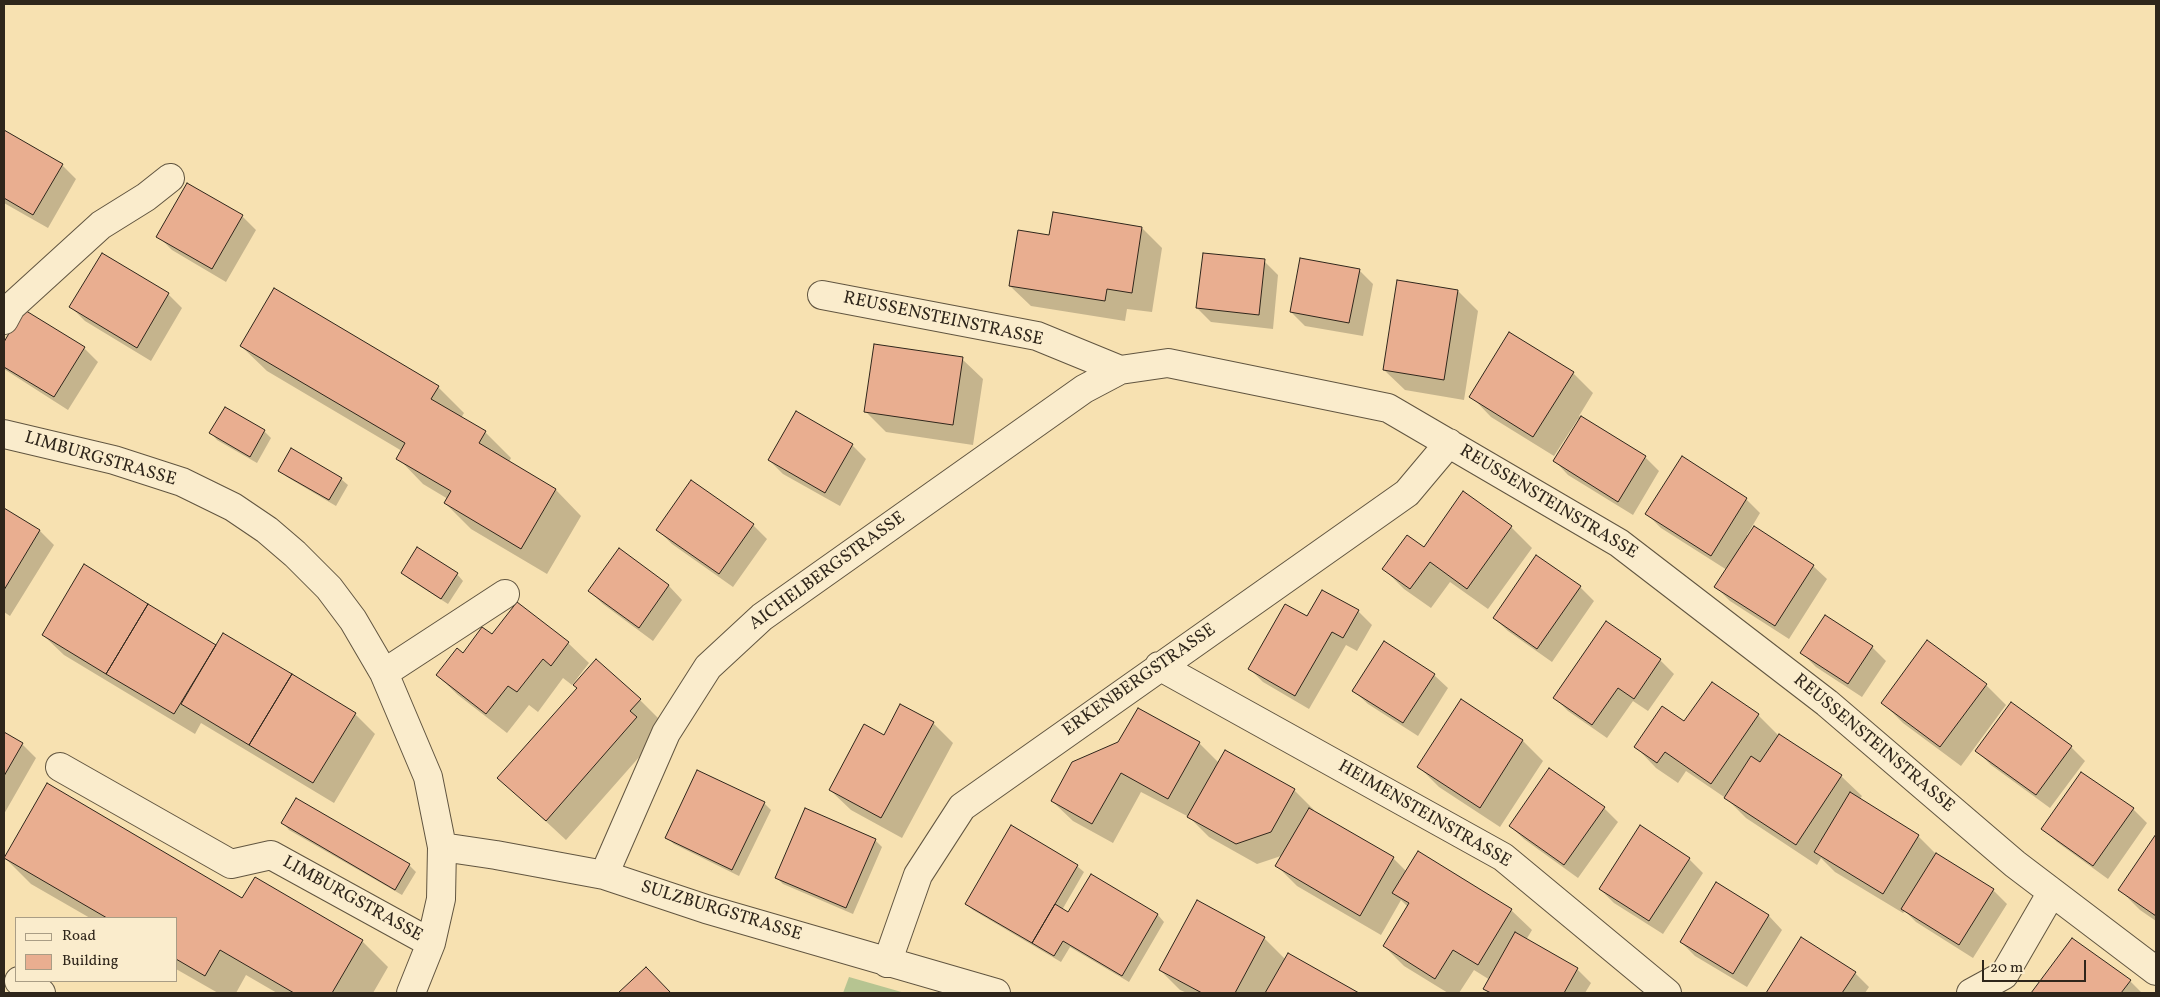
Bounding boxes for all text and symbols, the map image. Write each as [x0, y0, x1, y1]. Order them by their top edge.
street label: REUSSENSTEINSTRASSE [841, 288, 1045, 352]
street label: LIMBURGSTRASSE [22, 428, 178, 492]
street label: REUSSENSTEINSTRASSE [1455, 441, 1641, 565]
street label: AICHELBERGSTRASSE [746, 508, 910, 636]
street label: ERKENBERGSTRASSE [1059, 620, 1221, 742]
street label: REUSSENSTEINSTRASSE [1788, 670, 1958, 818]
street label: HEIMENSTEINSTRASSE [1334, 757, 1514, 873]
street label: LIMBURGSTRASSE [278, 852, 426, 948]
street label: SULZBURGSTRASSE [638, 877, 804, 947]
legend [15, 917, 178, 982]
text: Road [62, 926, 96, 947]
scale bar [1985, 950, 2089, 982]
text: Building [62, 951, 118, 972]
text: 20 m [1990, 958, 2023, 979]

